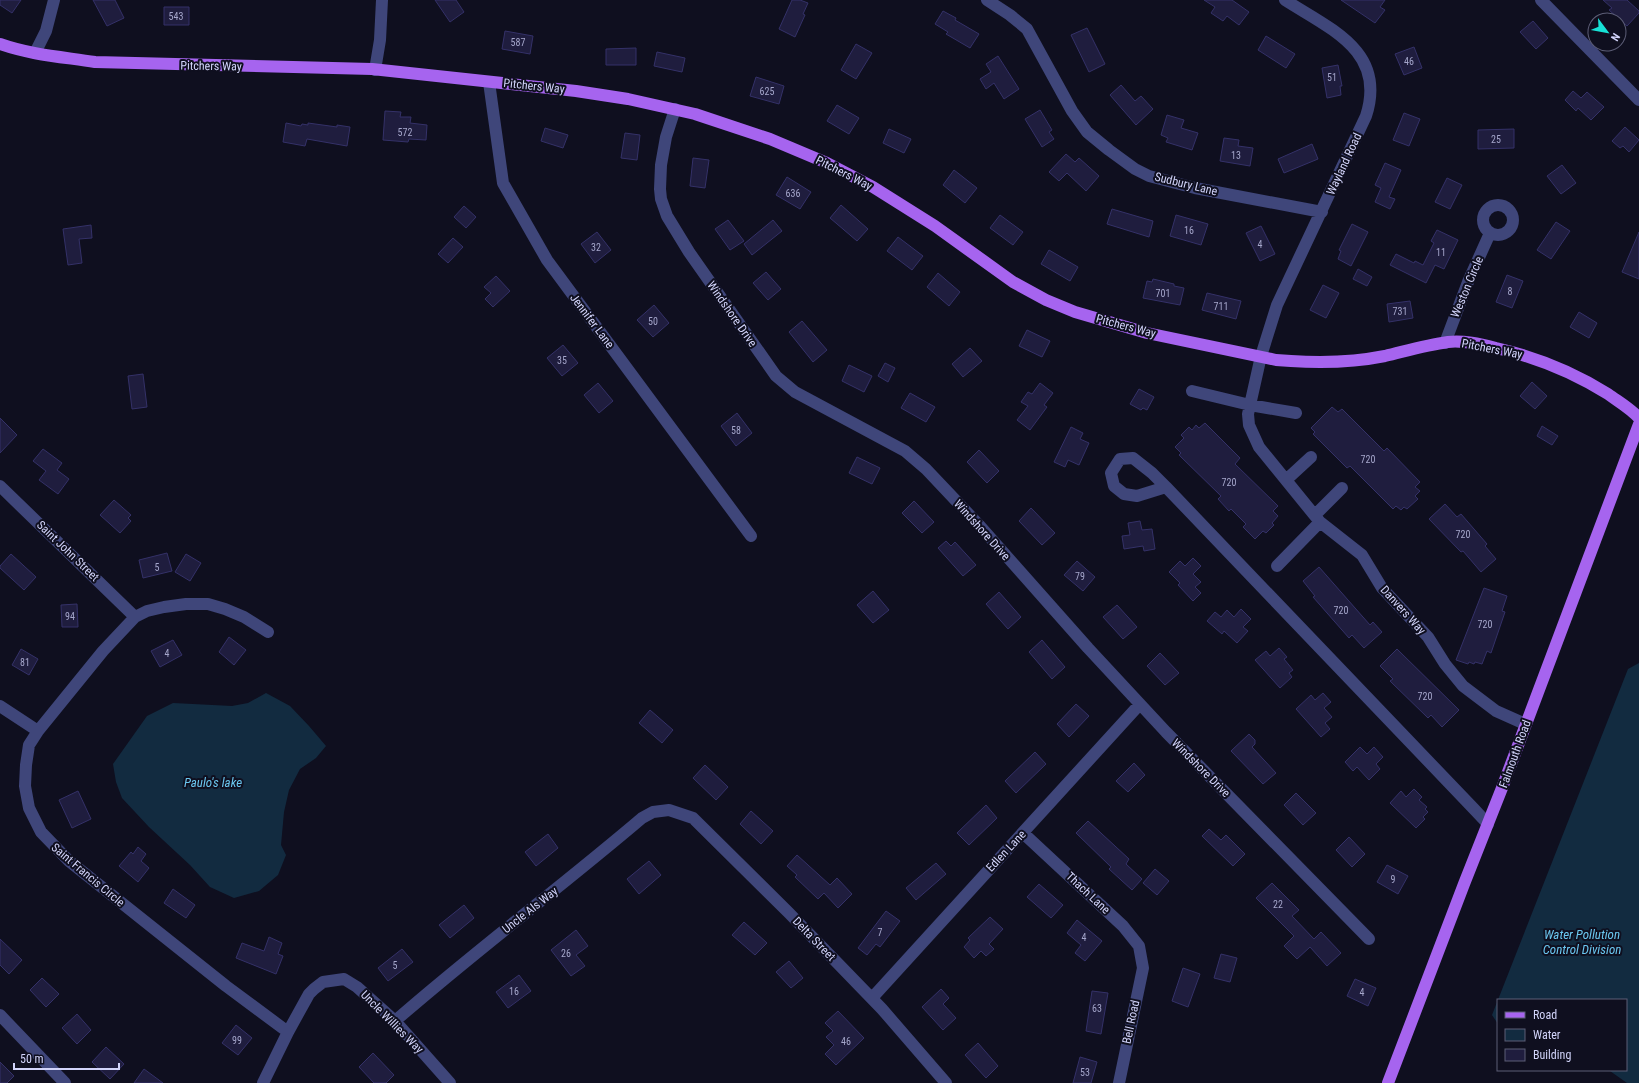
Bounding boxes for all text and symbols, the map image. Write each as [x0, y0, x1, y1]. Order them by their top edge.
house number: 543 [169, 11, 183, 22]
north arrow [1587, 12, 1627, 52]
text: N [1608, 31, 1622, 44]
house number: 587 [511, 37, 525, 48]
house number: 46 [1404, 56, 1414, 67]
street label: Pitchers Way [180, 58, 242, 74]
house number: 51 [1327, 72, 1337, 83]
street label: Pitchers Way [503, 76, 565, 96]
house number: 625 [760, 86, 774, 97]
house number: 572 [398, 127, 412, 138]
street label: Wayland Road [1324, 131, 1364, 197]
house number: 25 [1491, 134, 1501, 145]
house number: 13 [1231, 150, 1241, 161]
street label: Pitchers Way [813, 153, 875, 193]
street label: Sudbury Lane [1153, 169, 1219, 199]
house number: 636 [786, 188, 800, 199]
house number: 16 [1184, 225, 1194, 236]
house number: 4 [1258, 239, 1263, 250]
house number: 32 [591, 242, 601, 253]
house number: 11 [1436, 247, 1446, 258]
street label: Weston Circle [1448, 254, 1486, 320]
street label: Windshore Drive [704, 279, 760, 350]
house number: 8 [1508, 286, 1513, 297]
house number: 701 [1156, 288, 1170, 299]
street label: Jennifer Lane [567, 291, 617, 351]
house number: 711 [1214, 301, 1228, 312]
house number: 731 [1393, 306, 1407, 317]
street label: Pitchers Way [1095, 311, 1157, 341]
house number: 50 [648, 316, 658, 327]
street label: Pitchers Way [1461, 336, 1523, 362]
house number: 35 [557, 355, 567, 366]
house number: 58 [731, 425, 741, 436]
house number: 720 [1361, 454, 1375, 465]
house number: 720 [1222, 477, 1236, 488]
street label: Windshore Drive [951, 497, 1013, 564]
street label: Saint John Street [34, 518, 102, 585]
house number: 720 [1456, 529, 1470, 540]
house number: 5 [155, 562, 160, 573]
house number: 79 [1075, 571, 1085, 582]
street label: Danvers Way [1378, 583, 1428, 637]
house number: 720 [1334, 605, 1348, 616]
house number: 94 [65, 611, 75, 622]
house number: 720 [1478, 619, 1492, 630]
house number: 4 [165, 648, 170, 659]
house number: 81 [20, 657, 30, 668]
house number: 720 [1418, 691, 1432, 702]
street label: Falmouth Road [1496, 718, 1534, 790]
street label: Windshore Drive [1169, 736, 1233, 800]
water label: Paulo's lake [184, 775, 242, 790]
street label: Edlen Lane [983, 827, 1029, 875]
street label: Saint Francis Circle [49, 840, 128, 910]
street label: Thach Lane [1063, 869, 1113, 917]
house number: 9 [1391, 874, 1396, 885]
street label: Uncle Als Way [499, 884, 561, 936]
house number: 22 [1273, 899, 1283, 910]
street label: Delta Street [790, 914, 839, 964]
house number: 7 [878, 927, 883, 938]
water label: Water Pollution Control Division [1543, 927, 1621, 957]
house number: 4 [1082, 932, 1087, 943]
house number: 26 [561, 948, 571, 959]
house number: 5 [393, 960, 398, 971]
house number: 16 [509, 986, 519, 997]
house number: 4 [1360, 987, 1365, 998]
street label: Uncle Willies Way [358, 988, 426, 1056]
street label: Bell Road [1120, 999, 1142, 1045]
legend [1497, 999, 1627, 1071]
house number: 63 [1092, 1003, 1102, 1014]
text: Road [1533, 1008, 1557, 1022]
text: Water [1533, 1028, 1561, 1042]
house number: 99 [232, 1035, 242, 1046]
house number: 46 [841, 1036, 851, 1047]
scale bar [14, 1045, 119, 1071]
text: Building [1533, 1048, 1571, 1062]
text: 50 m [20, 1052, 44, 1066]
house number: 53 [1080, 1067, 1090, 1078]

